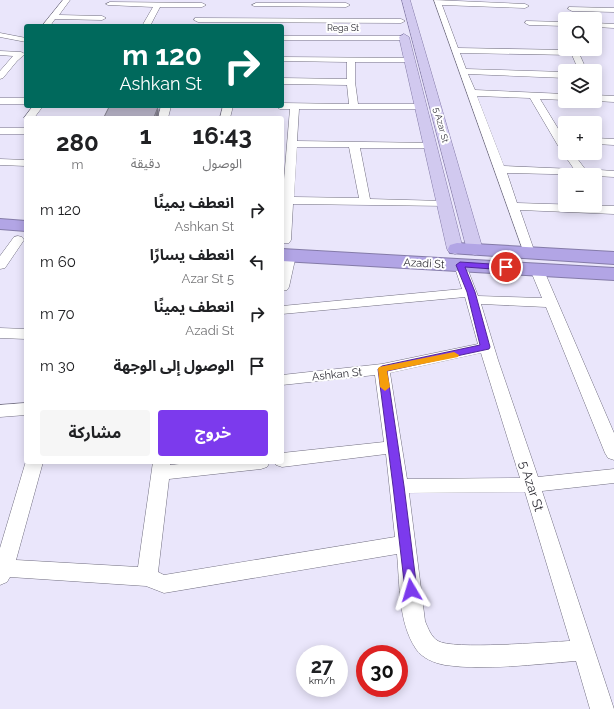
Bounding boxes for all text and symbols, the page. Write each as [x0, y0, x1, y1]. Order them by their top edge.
map controls [558, 12, 602, 212]
button: search [558, 12, 602, 56]
street label: Rega St [327, 23, 359, 33]
text: 120 m [122, 39, 202, 72]
icon: right [216, 40, 268, 92]
button: layers [558, 64, 602, 108]
text: Ashkan St [120, 73, 202, 94]
street label: 5 Azar St [432, 106, 450, 144]
button: + [558, 116, 602, 160]
text: 1 [140, 121, 152, 150]
text: 16:43 [193, 121, 252, 150]
text: 280 [56, 128, 99, 157]
text: دقيقة [131, 156, 160, 171]
text: الوصول [202, 156, 242, 171]
text: m [71, 157, 83, 172]
button: − [558, 168, 602, 212]
text: انعطف يمينًا [154, 194, 234, 212]
icon: right [246, 199, 268, 221]
text: 120 m [40, 201, 81, 219]
text: Ashkan St [174, 219, 234, 234]
text: انعطف يسارًا [150, 246, 234, 264]
pin [489, 250, 523, 284]
icon: left [246, 251, 268, 273]
text: 60 m [40, 253, 76, 271]
street label: Azadi St [403, 256, 445, 271]
icon: arrive [495, 256, 517, 278]
text: 5 Azar St [182, 271, 234, 286]
text: انعطف يمينًا [154, 298, 234, 316]
icon: right [246, 303, 268, 325]
text: 70 m [40, 305, 75, 323]
text: Azadi St [185, 323, 234, 338]
icon: arrive [246, 355, 268, 377]
text: 30 m [40, 357, 75, 375]
text: الوصول إلى الوجهة [114, 357, 234, 375]
street label: Ashkan St [311, 365, 363, 384]
button: مشاركة [40, 410, 150, 456]
button: خروج [158, 410, 268, 456]
street label: 5 Azar St [516, 459, 547, 514]
position arrow [390, 569, 432, 611]
speed limit sign: 30 [356, 645, 408, 697]
text: 27 [311, 654, 333, 678]
text: km/h [309, 675, 335, 686]

